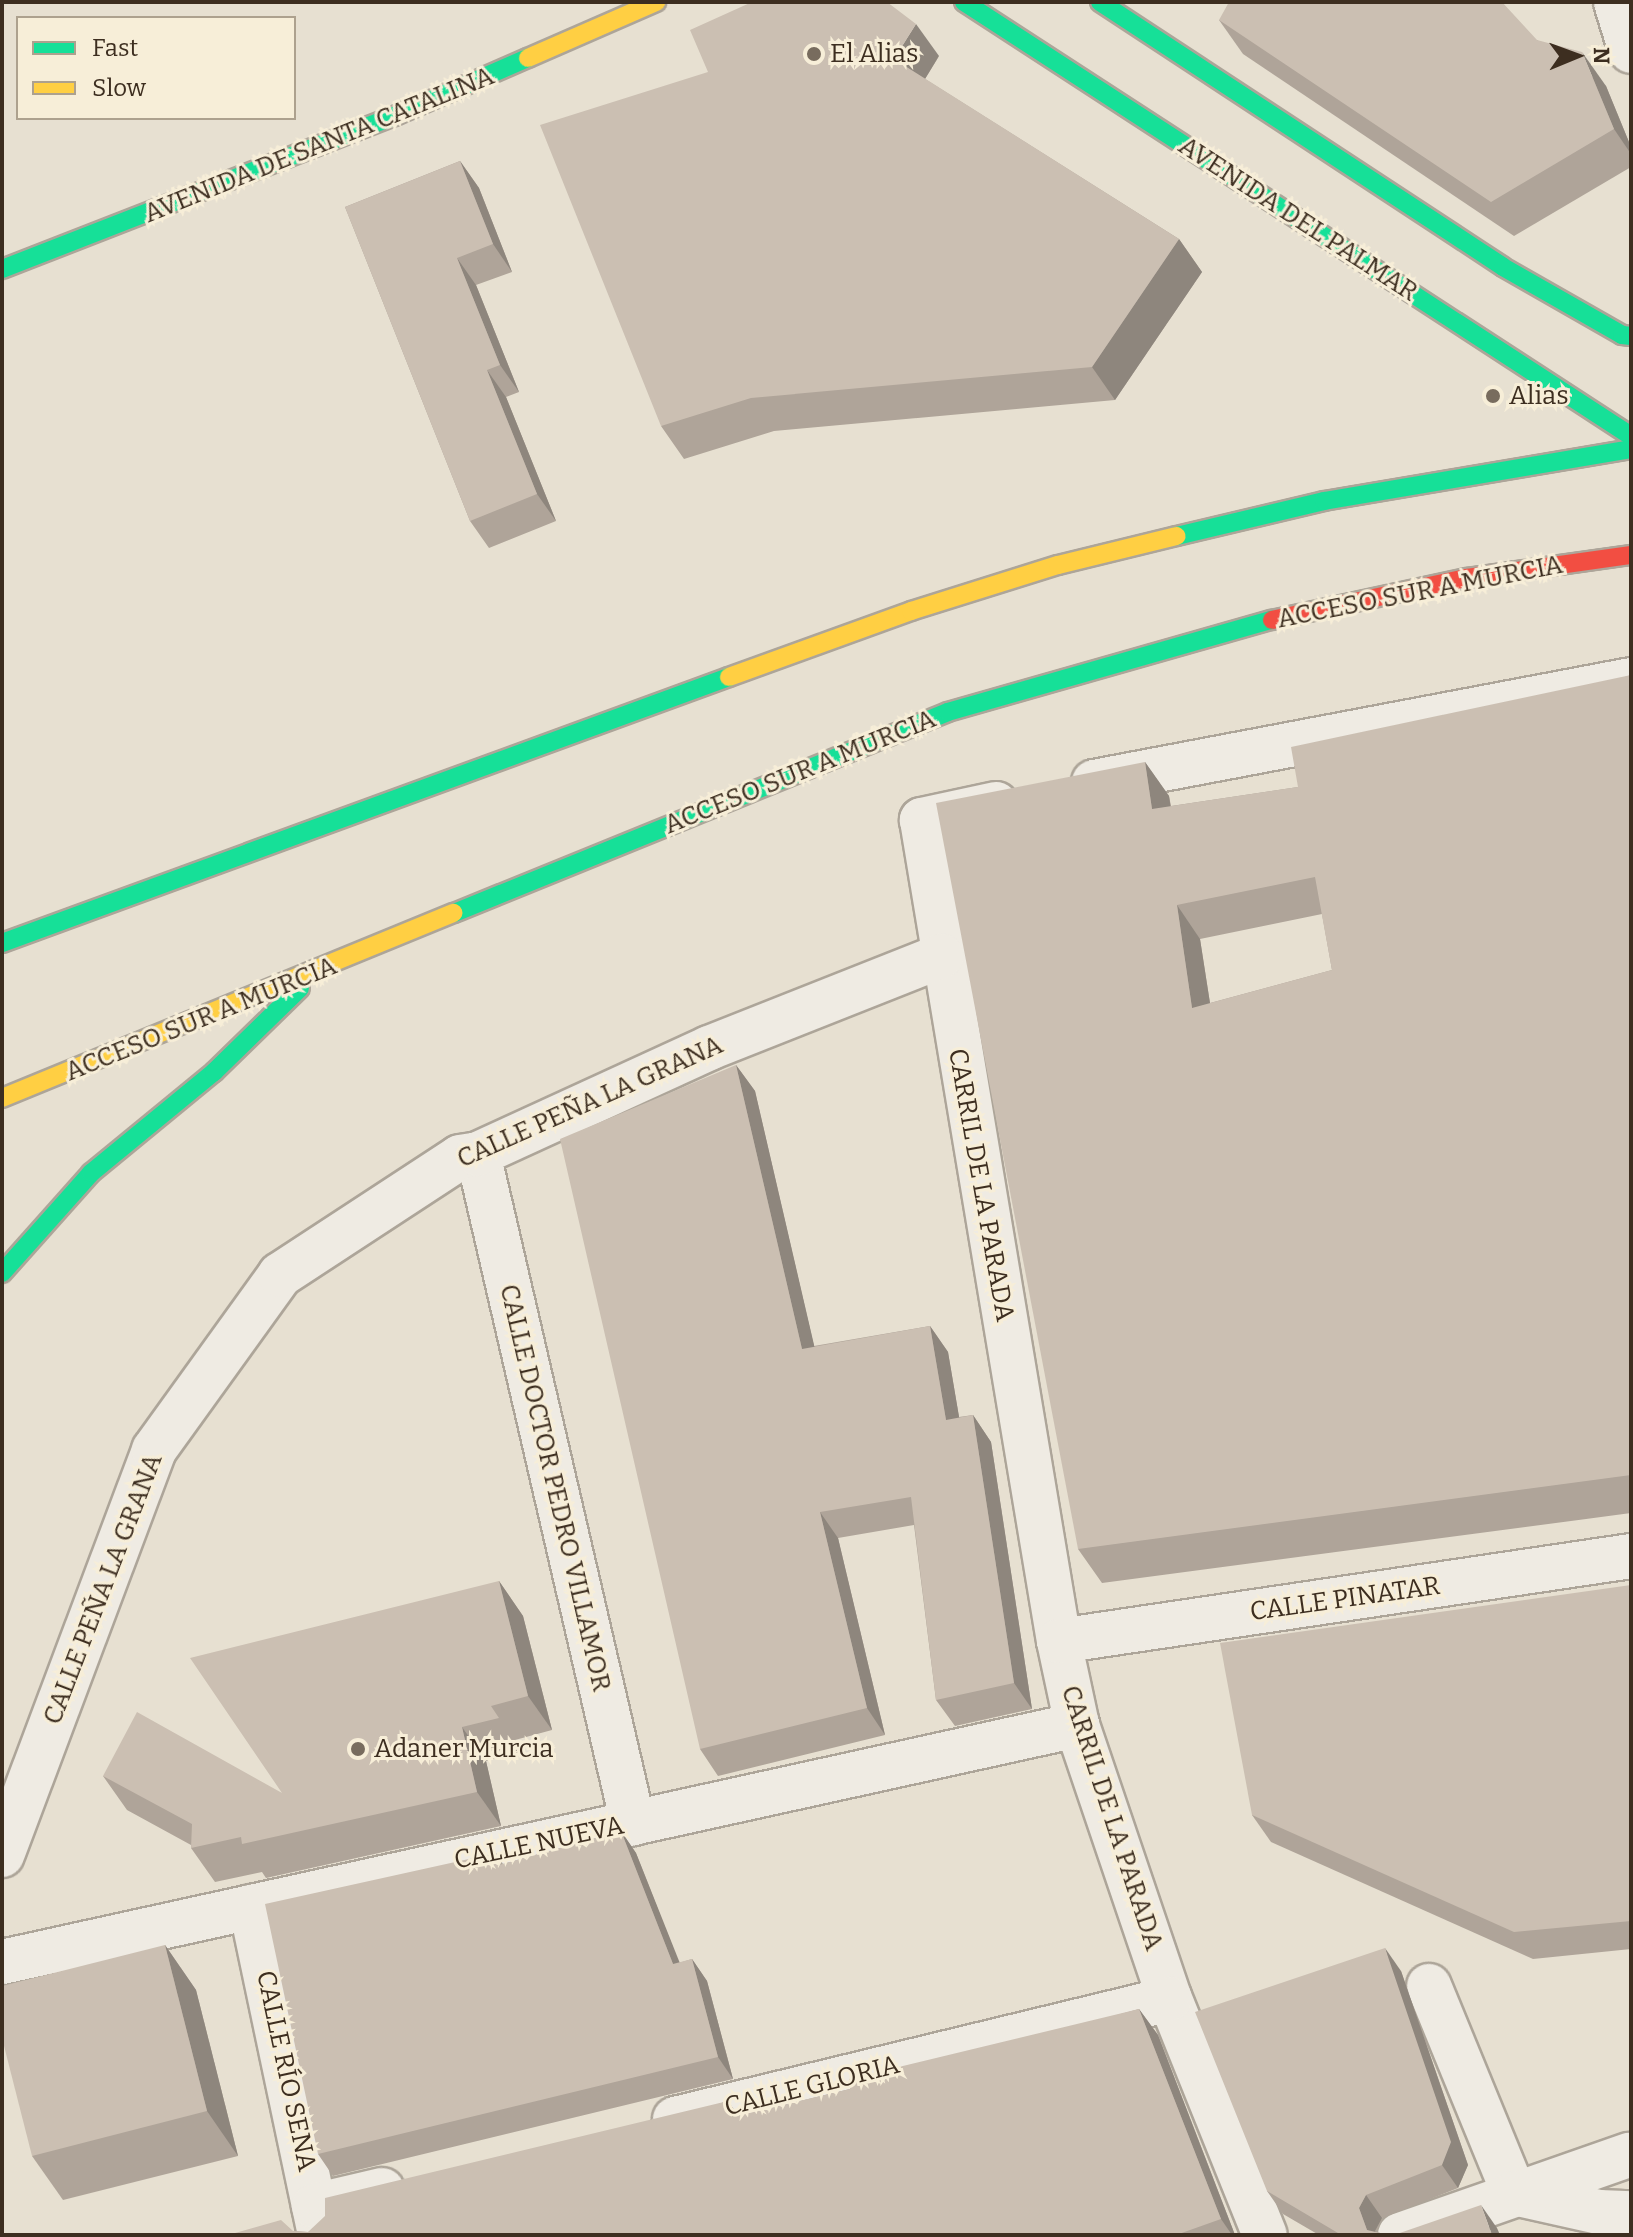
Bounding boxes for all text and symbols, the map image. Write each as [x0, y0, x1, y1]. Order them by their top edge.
legend [16, 16, 296, 120]
north arrow [1537, 16, 1617, 96]
text: Fast [92, 34, 138, 62]
place label: El Alias [830, 38, 918, 70]
marker: El Alias [805, 45, 823, 63]
text: N [1588, 47, 1615, 64]
street label: AVENIDA DE SANTA CATALINA [139, 60, 499, 230]
text: Slow [92, 74, 146, 102]
street label: AVENIDA DEL PALMAR [1173, 130, 1423, 308]
place label: Alias [1509, 380, 1569, 412]
marker: Alias [1484, 387, 1502, 405]
street label: ACCESO SUR A MURCIA [1275, 549, 1565, 635]
street label: ACCESO SUR A MURCIA [660, 703, 940, 841]
street label: ACCESO SUR A MURCIA [61, 950, 341, 1088]
street label: CALLE PEÑA LA GRANA [452, 1029, 728, 1175]
street label: CARRIL DE LA PARADA [942, 1046, 1020, 1324]
street label: CALLE DOCTOR PEDRO VILLAMOR [493, 1281, 617, 1695]
street label: CALLE PEÑA LA GRANA [37, 1449, 169, 1729]
street label: CALLE PINATAR [1248, 1570, 1442, 1628]
street label: CARRIL DE LA PARADA [1054, 1682, 1170, 1954]
place label: Adaner Murcia [374, 1733, 553, 1765]
marker: Adaner Murcia [349, 1740, 367, 1758]
street label: CALLE NUEVA [451, 1810, 627, 1876]
street label: CALLE RÍO SENA [250, 1968, 322, 2174]
street label: CALLE GLORIA [721, 2049, 903, 2123]

